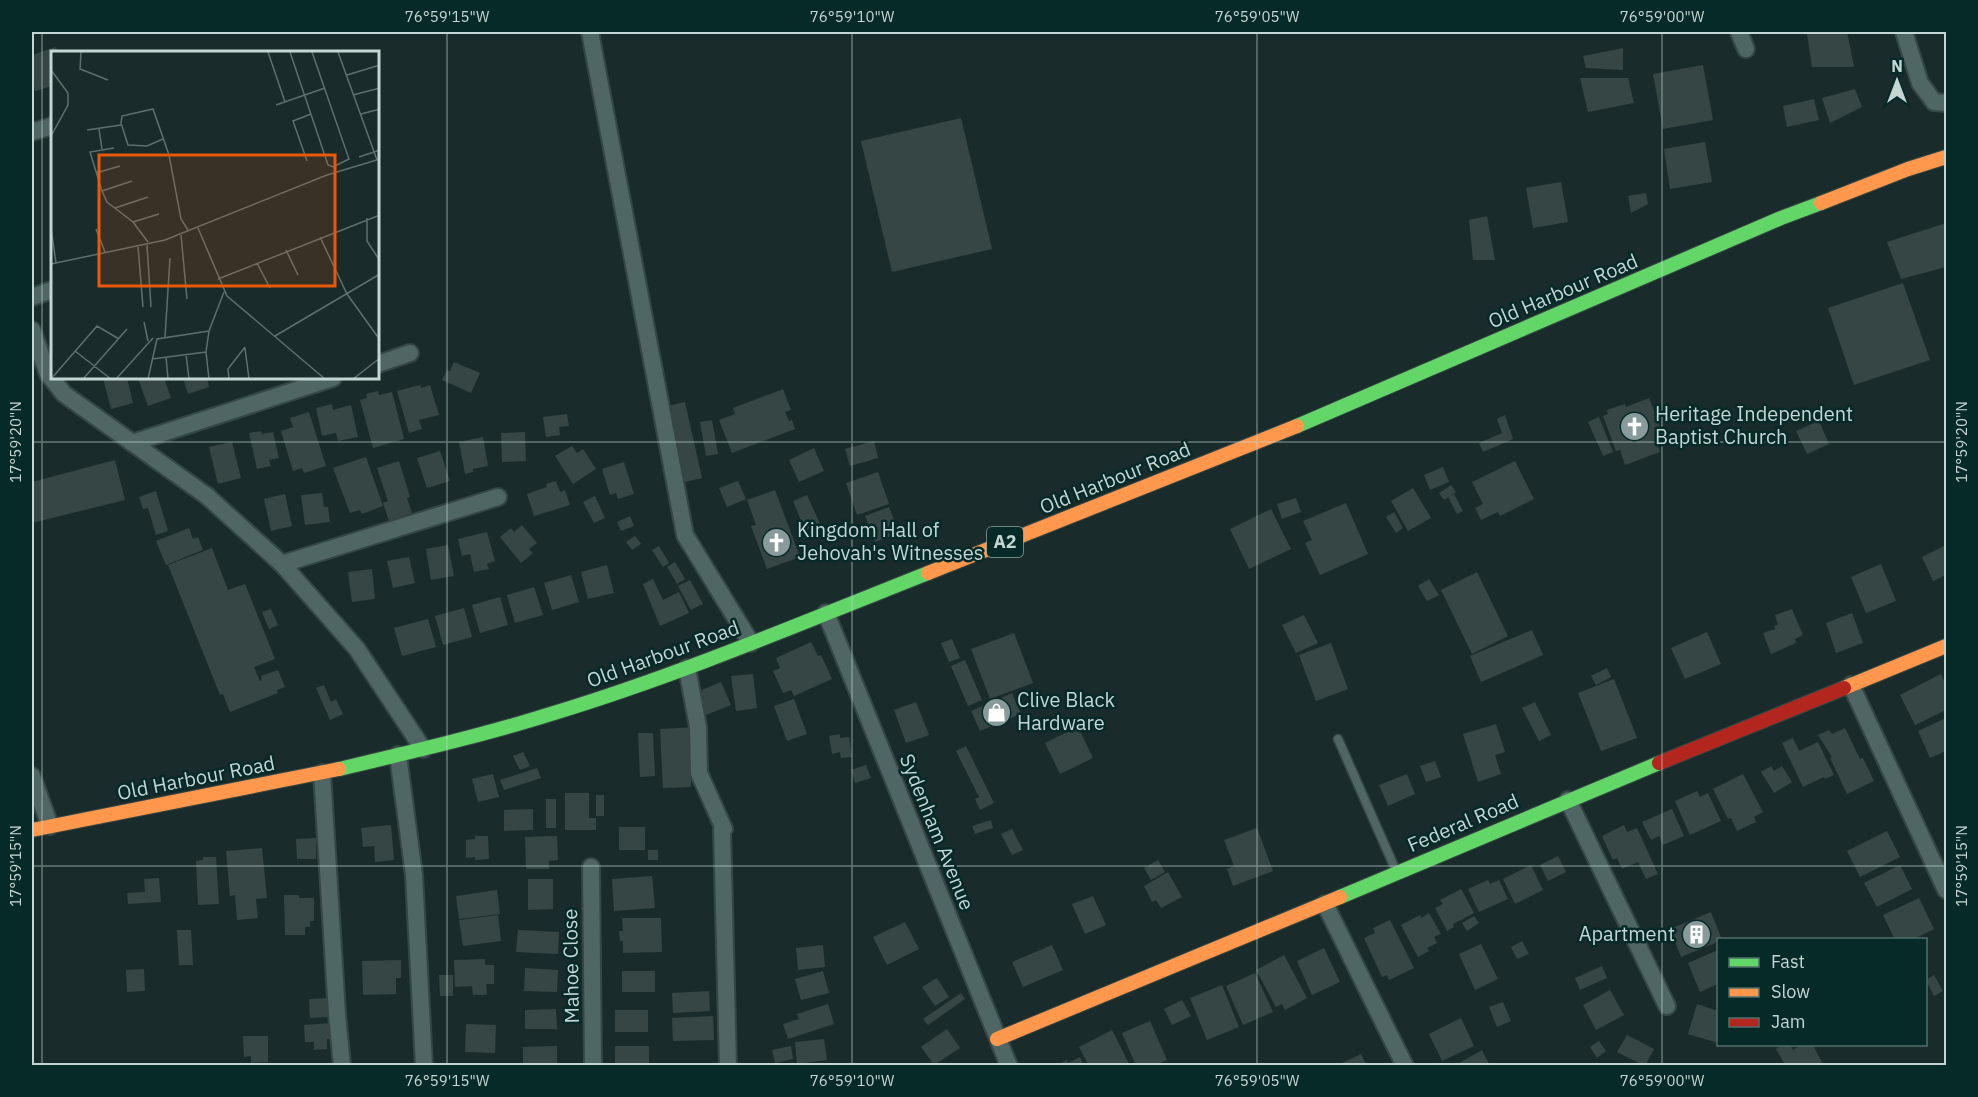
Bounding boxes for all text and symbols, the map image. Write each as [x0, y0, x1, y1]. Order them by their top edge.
text: 76°59'15"W [405, 7, 490, 26]
text: 76°59'10"W [810, 7, 895, 26]
text: 76°59'05"W [1215, 7, 1300, 26]
text: 76°59'00"W [1620, 7, 1705, 26]
inset map [51, 51, 380, 380]
north arrow [1867, 51, 1927, 111]
text: N [1891, 56, 1903, 76]
street label: Old Harbour Road [1484, 247, 1642, 334]
place label: Heritage Independent Baptist Church [1655, 400, 1853, 450]
text: 17°59'20"N [6, 401, 25, 483]
text: 17°59'20"N [1952, 401, 1971, 483]
church icon: Heritage Independent Baptist Church [1618, 410, 1650, 442]
street label: Old Harbour Road [1035, 435, 1194, 520]
place label: Kingdom Hall of Jehovah's Witnesses [797, 516, 984, 566]
church icon: Kingdom Hall of Jehovah's Witnesses [760, 526, 792, 558]
road number: A2 [987, 527, 1023, 557]
street label: Old Harbour Road [583, 613, 743, 694]
place label: Clive Black Hardware [1017, 686, 1115, 736]
shop icon: Clive Black Hardware [980, 696, 1012, 728]
street label: Old Harbour Road [115, 749, 277, 806]
street label: Sydenham Avenue [894, 750, 981, 914]
street label: Federal Road [1403, 787, 1523, 858]
text: 17°59'15"N [6, 825, 25, 907]
text: 17°59'15"N [1952, 825, 1971, 907]
street label: Mahoe Close [556, 908, 585, 1024]
building icon: Apartment [1680, 918, 1712, 950]
place label: Apartment [1579, 920, 1675, 947]
legend [1717, 938, 1927, 1046]
text: Fast [1771, 950, 1805, 973]
text: Slow [1771, 980, 1810, 1003]
text: Jam [1771, 1010, 1806, 1033]
text: 76°59'15"W [405, 1071, 490, 1090]
text: 76°59'10"W [810, 1071, 895, 1090]
text: 76°59'05"W [1215, 1071, 1300, 1090]
text: 76°59'00"W [1620, 1071, 1705, 1090]

